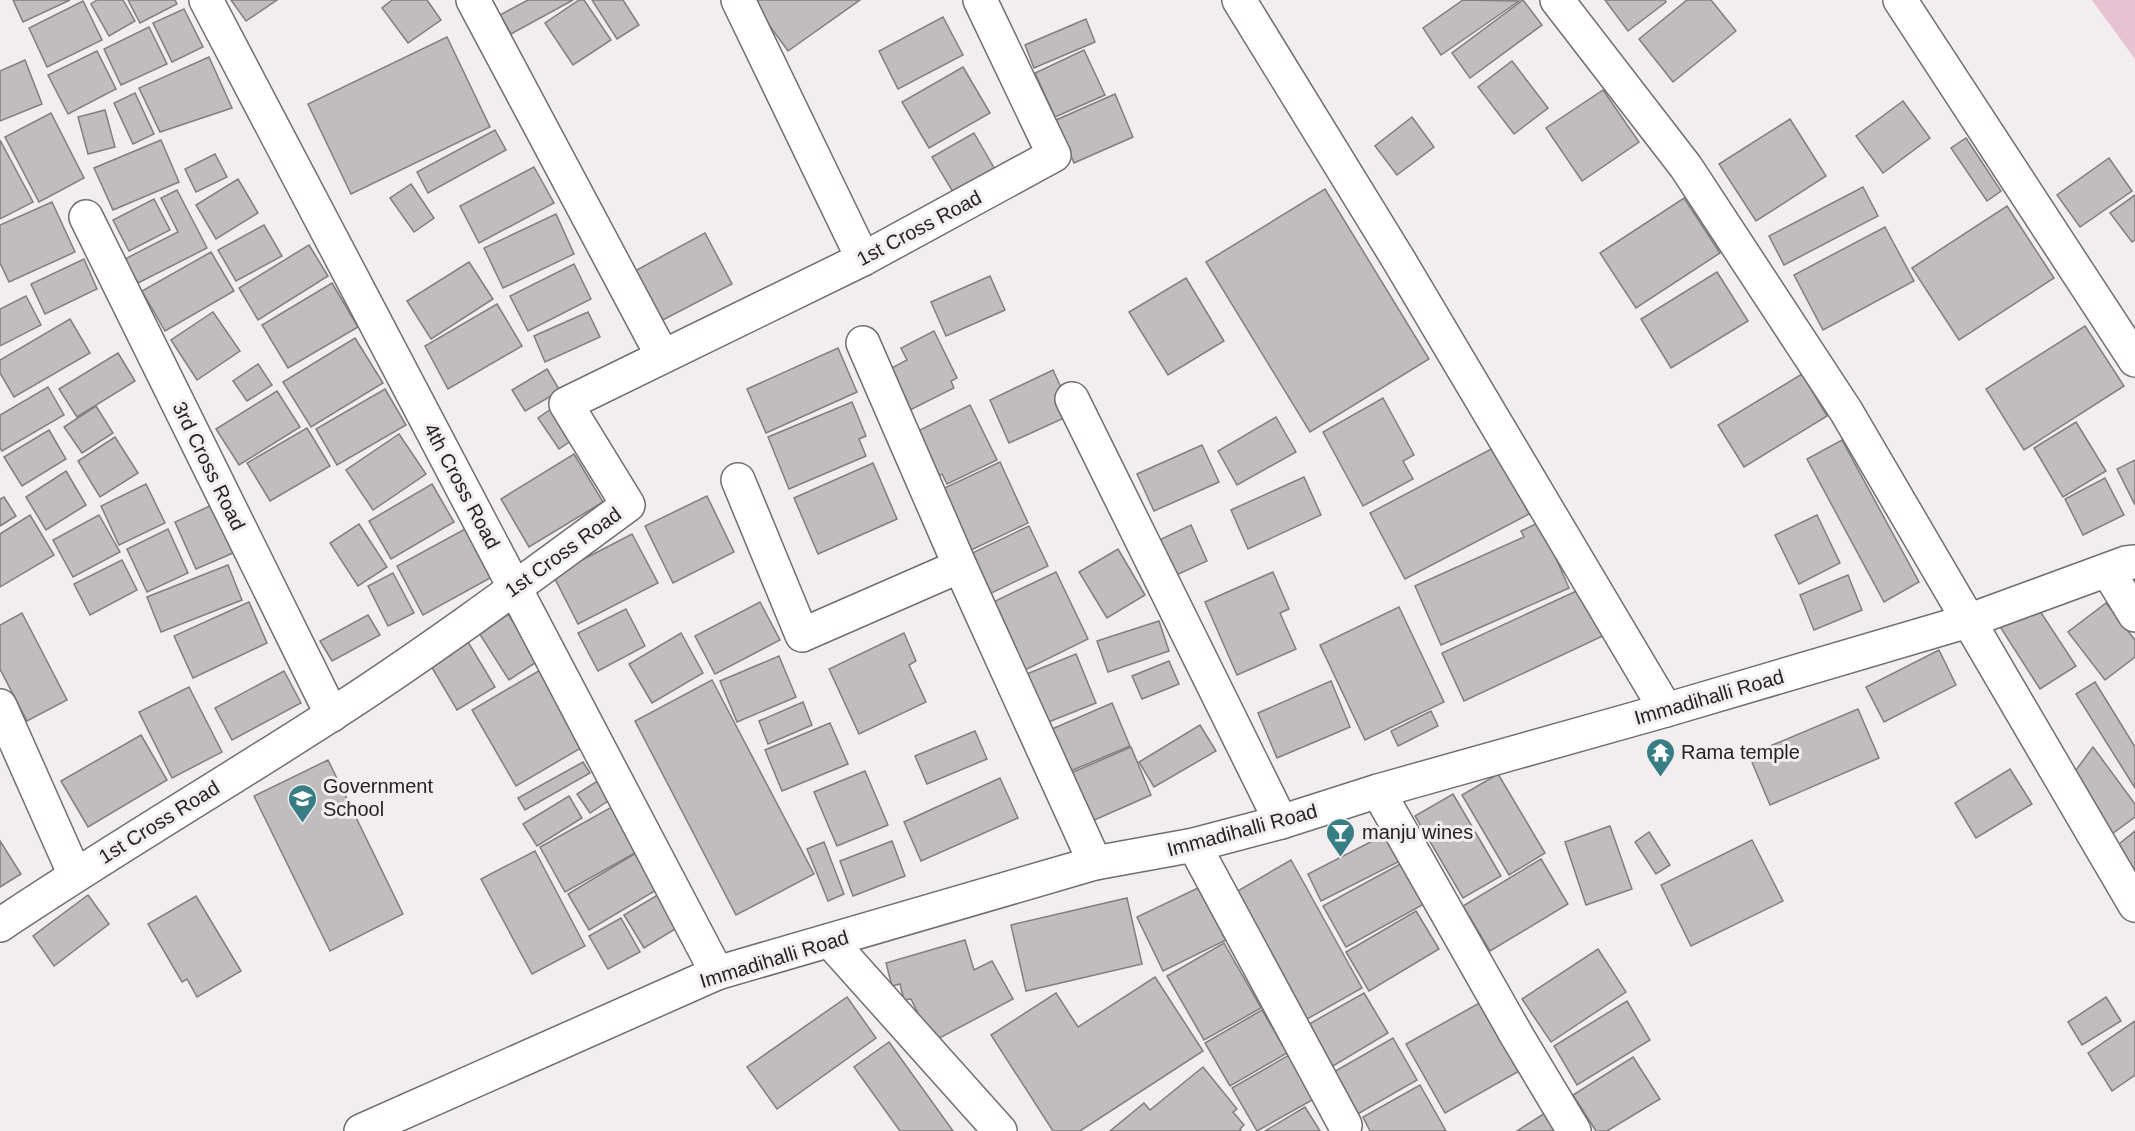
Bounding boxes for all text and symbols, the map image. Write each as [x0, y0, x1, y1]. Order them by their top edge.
street label: 1st Cross Road [853, 186, 985, 270]
street label: 3rd Cross Road [168, 398, 250, 534]
street label: 4th Cross Road [420, 419, 504, 553]
street label: 1st Cross Road [501, 503, 625, 601]
street label: Immadihalli Road [1632, 665, 1786, 729]
temple icon: Rama temple [1644, 736, 1676, 778]
place label: Rama temple [1681, 741, 1800, 763]
place label: Government School [323, 775, 433, 820]
street label: 1st Cross Road [95, 776, 223, 868]
school or university icon: Government School [286, 782, 318, 824]
street label: Immadihalli Road [1165, 799, 1319, 861]
bar icon: manju wines [1325, 816, 1357, 858]
place label: manju wines [1362, 821, 1473, 843]
street label: Immadihalli Road [697, 926, 851, 992]

